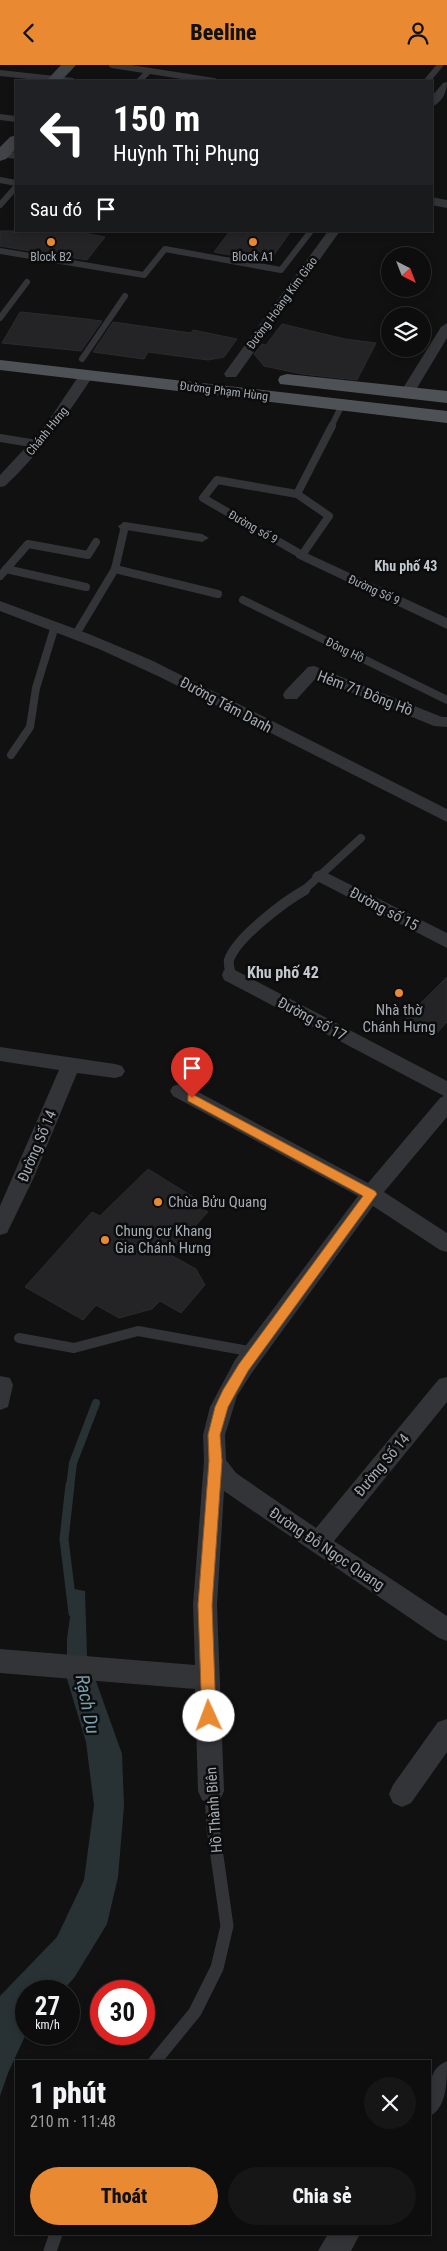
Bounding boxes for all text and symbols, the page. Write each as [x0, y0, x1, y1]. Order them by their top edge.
icon: back [15, 19, 43, 47]
icon: person [404, 19, 432, 47]
text: Beeline [190, 20, 257, 45]
text: 150 m [113, 99, 200, 140]
icon: left [30, 100, 95, 165]
text: Huỳnh Thị Phụng [113, 141, 259, 166]
icon: arrive [92, 195, 120, 223]
text: Sau đó [30, 198, 82, 221]
marker: Block B2 [45, 236, 57, 248]
marker: Block A1 [247, 236, 259, 248]
north arrow [381, 247, 431, 297]
map controls [381, 247, 431, 357]
place label: Block B2 [30, 250, 72, 264]
place label: Block A1 [232, 250, 274, 264]
street label: Đường Hoàng Kim Giao [244, 254, 320, 352]
button: layers [381, 307, 431, 357]
street label: Đường Phạm Hùng [179, 379, 269, 403]
street label: Chánh Hưng [23, 404, 71, 458]
street label: Đường số 9 [226, 507, 280, 547]
district label: Khu phố 43 [375, 558, 437, 574]
street label: Đường Số 9 [346, 572, 402, 608]
street label: Đông Hồ [324, 635, 366, 665]
street label: Hẻm 71 Đông Hồ [315, 667, 415, 719]
street label: Đường Tám Danh [177, 673, 275, 737]
street label: Đường số 15 [347, 883, 421, 935]
district label: Khu phố 42 [247, 963, 319, 982]
marker: Nhà thờ Chánh Hưng [393, 987, 405, 999]
street label: Đường số 17 [275, 993, 349, 1045]
place label: Nhà thờ Chánh Hưng [362, 1001, 436, 1036]
pin [171, 1047, 213, 1098]
icon: arrive [178, 1054, 206, 1082]
street label: Đường Số 14 [14, 1107, 60, 1185]
place label: Chùa Bửu Quang [168, 1193, 267, 1211]
marker: Chùa Bửu Quang [152, 1196, 164, 1208]
place label: Chung cư Khang Gia Chánh Hưng [115, 1222, 212, 1257]
marker: Chung cư Khang Gia Chánh Hưng [99, 1234, 111, 1246]
street label: Đường Số 14 [351, 1430, 413, 1500]
street label: Đường Đỗ Ngọc Quang [266, 1504, 388, 1594]
water label: Rạch Du [71, 1673, 105, 1736]
position arrow [182, 1689, 234, 1741]
street label: Hồ Thành Biên [202, 1766, 226, 1854]
speed limit sign: 30 [90, 1980, 155, 2045]
text: 27 [35, 1992, 60, 2021]
text: km/h [35, 2018, 60, 2032]
text: 1 phút [30, 2075, 106, 2110]
button: close [364, 2077, 416, 2129]
text: 210 m · 11:48 [30, 2112, 116, 2131]
button: Thoát [30, 2167, 218, 2225]
button: Chia sẻ [228, 2167, 416, 2225]

